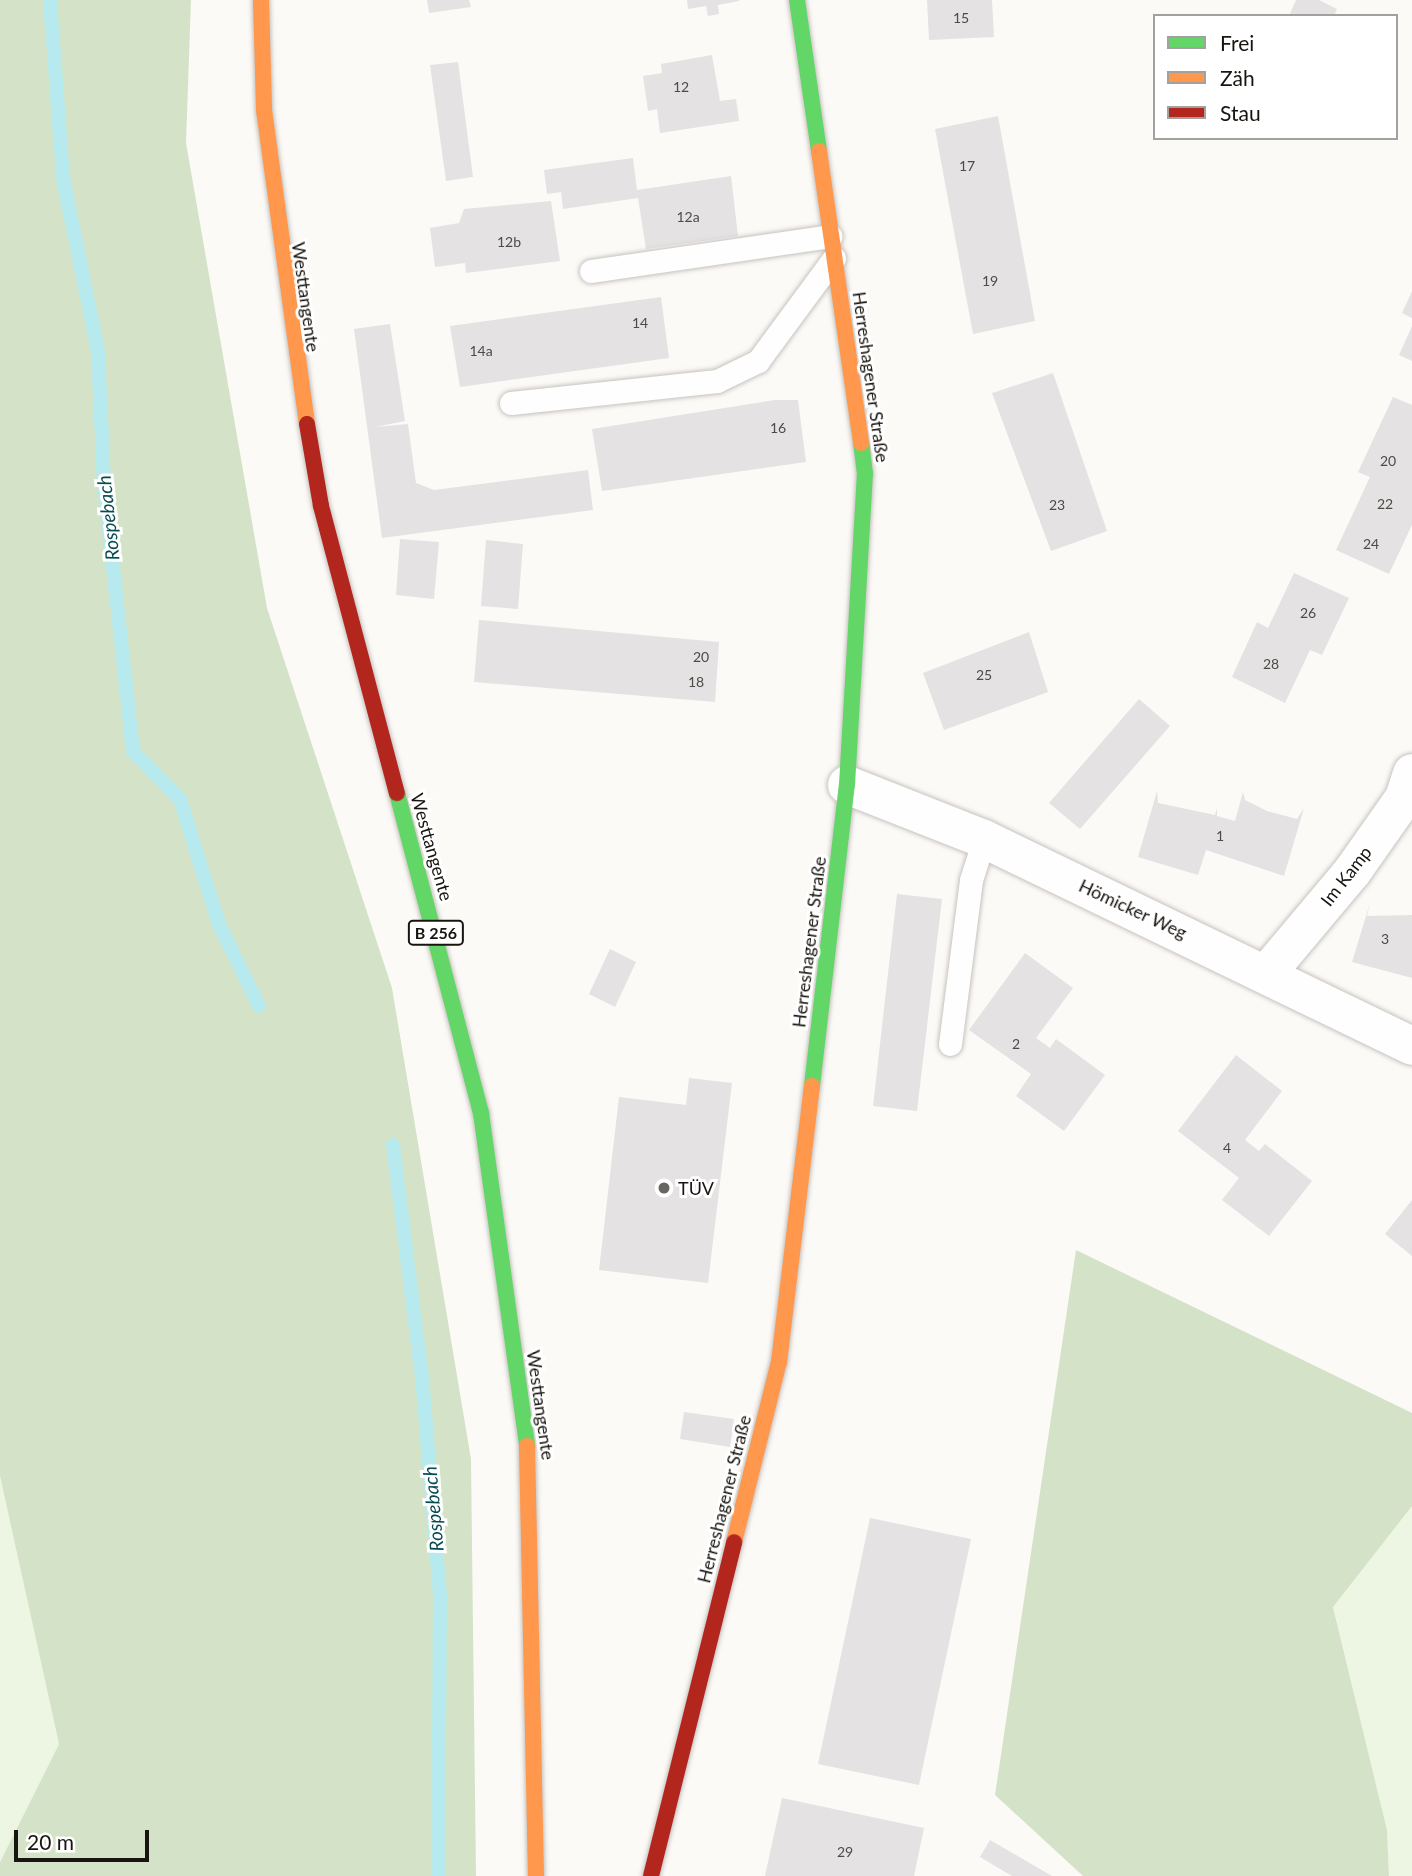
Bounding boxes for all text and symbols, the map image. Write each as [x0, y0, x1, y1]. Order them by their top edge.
house number: 15 [953, 10, 969, 26]
legend [1153, 14, 1398, 140]
text: Frei [1220, 30, 1254, 55]
text: Zäh [1220, 65, 1255, 90]
house number: 12 [673, 79, 689, 95]
text: Stau [1220, 100, 1261, 125]
house number: 17 [959, 158, 975, 174]
house number: 12a [676, 209, 700, 225]
house number: 12b [497, 234, 521, 250]
street label: Westtangente [288, 241, 324, 353]
house number: 19 [982, 273, 998, 289]
street label: Herreshagener Straße [848, 290, 894, 464]
house number: 14 [632, 315, 648, 331]
house number: 14a [469, 343, 493, 359]
house number: 16 [770, 420, 786, 436]
house number: 20 [1380, 453, 1396, 469]
water label: Rospebach [92, 474, 124, 562]
house number: 22 [1377, 496, 1393, 512]
house number: 23 [1049, 497, 1065, 513]
house number: 24 [1363, 536, 1379, 552]
house number: 26 [1300, 605, 1316, 621]
house number: 20 [693, 649, 709, 665]
house number: 28 [1263, 656, 1279, 672]
house number: 25 [976, 667, 992, 683]
house number: 18 [688, 674, 704, 690]
street label: Westtangente [406, 791, 458, 903]
house number: 1 [1216, 828, 1224, 844]
street label: Im Kamp [1316, 842, 1376, 910]
street label: Herreshagener Straße [788, 855, 830, 1029]
street label: Hömicker Weg [1075, 874, 1191, 944]
road number: B 256 [406, 920, 466, 945]
house number: 3 [1381, 931, 1389, 947]
house number: 2 [1012, 1036, 1020, 1052]
house number: 4 [1223, 1140, 1231, 1156]
place label: TÜV [678, 1177, 714, 1199]
marker: TÜV [656, 1180, 672, 1196]
street label: Westtangente [523, 1349, 559, 1461]
street label: Herreshagener Straße [693, 1413, 755, 1585]
water label: Rospebach [418, 1465, 448, 1553]
scale bar [18, 1816, 152, 1860]
text: 20 m [27, 1829, 74, 1854]
house number: 29 [837, 1844, 853, 1860]

